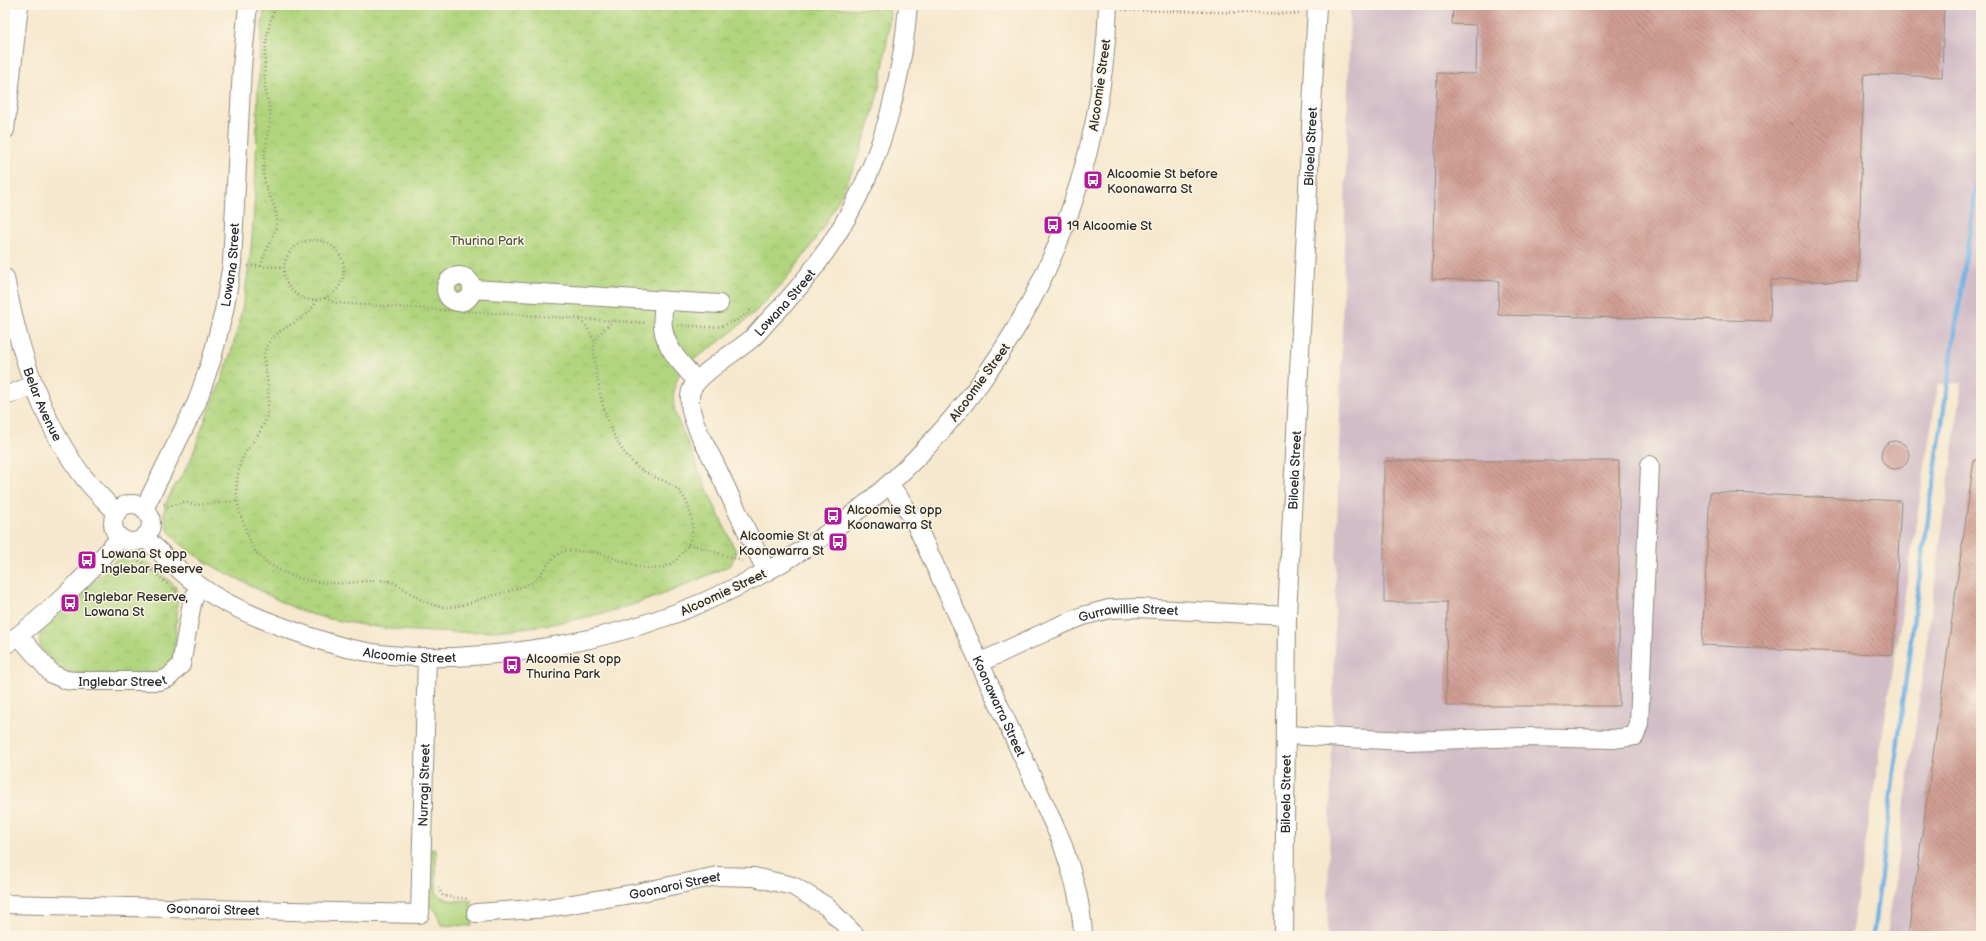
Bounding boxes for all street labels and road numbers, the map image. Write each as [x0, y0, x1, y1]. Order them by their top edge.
street label: Alcoomie Street [1086, 38, 1114, 132]
street label: Biloela Street [1301, 107, 1321, 187]
street label: Lowana Street [218, 223, 243, 308]
street label: Lowana Street [751, 266, 819, 340]
street label: Alcoomie Street [946, 340, 1014, 425]
street label: Belar Avenue [19, 365, 65, 444]
street label: Biloela Street [1285, 430, 1305, 510]
street label: Alcoomie Street [678, 566, 769, 620]
street label: Gurrawillie Street [1077, 601, 1179, 626]
street label: Alcoomie Street [362, 644, 456, 666]
street label: Koonawarra Street [968, 653, 1029, 759]
street label: Inglebar Street [78, 672, 169, 690]
street label: Nurragi Street [415, 743, 434, 827]
street label: Biloela Street [1278, 754, 1295, 834]
street label: Goonaroi Street [628, 869, 721, 903]
street label: Goonaroi Street [166, 901, 260, 919]

